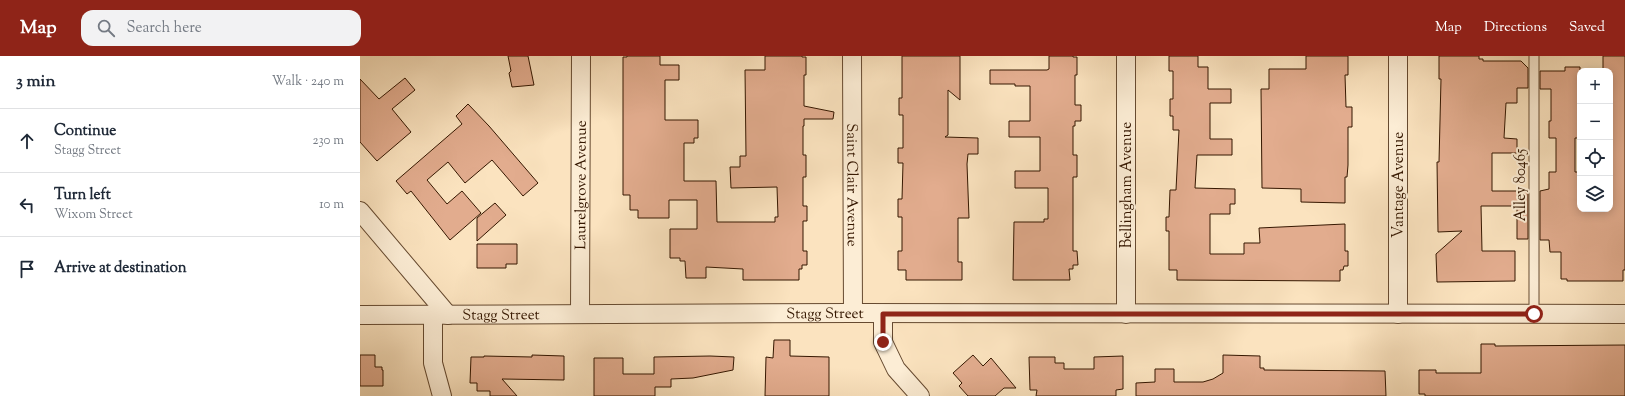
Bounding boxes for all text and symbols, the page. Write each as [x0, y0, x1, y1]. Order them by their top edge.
search box [81, 10, 361, 46]
text: Map [20, 15, 57, 42]
icon: search [95, 17, 117, 39]
text: Search here [127, 18, 202, 39]
text: Map [1435, 18, 1462, 38]
text: Directions [1484, 18, 1547, 38]
text: Saved [1569, 18, 1605, 38]
map controls [1577, 68, 1613, 212]
button: + [1577, 68, 1613, 104]
text: 3 min [16, 70, 55, 94]
text: Walk · 240 m [272, 73, 344, 91]
button: − [1577, 104, 1613, 140]
street label: Laurelgrove Avenue [571, 120, 593, 250]
text: Continue [54, 121, 116, 142]
street label: Bellingham Avenue [1117, 122, 1138, 248]
street label: Saint Clair Avenue [840, 123, 862, 247]
icon: ahead [16, 130, 38, 152]
text: 230 m [312, 132, 344, 150]
street label: Vantage Avenue [1389, 132, 1410, 238]
button: locate [1577, 140, 1613, 176]
text: Stagg Street [54, 142, 121, 160]
street label: Alley 80465 [1511, 149, 1532, 221]
button: layers [1577, 176, 1613, 212]
text: Turn left [54, 185, 111, 206]
icon: left [16, 194, 38, 216]
text: 10 m [319, 196, 344, 214]
text: Wixom Street [54, 206, 133, 224]
icon: arrive [16, 258, 38, 280]
text: Arrive at destination [54, 258, 187, 279]
street label: Stagg Street [786, 304, 864, 325]
street label: Stagg Street [462, 305, 540, 327]
route start [1525, 305, 1543, 323]
route end [874, 333, 892, 351]

